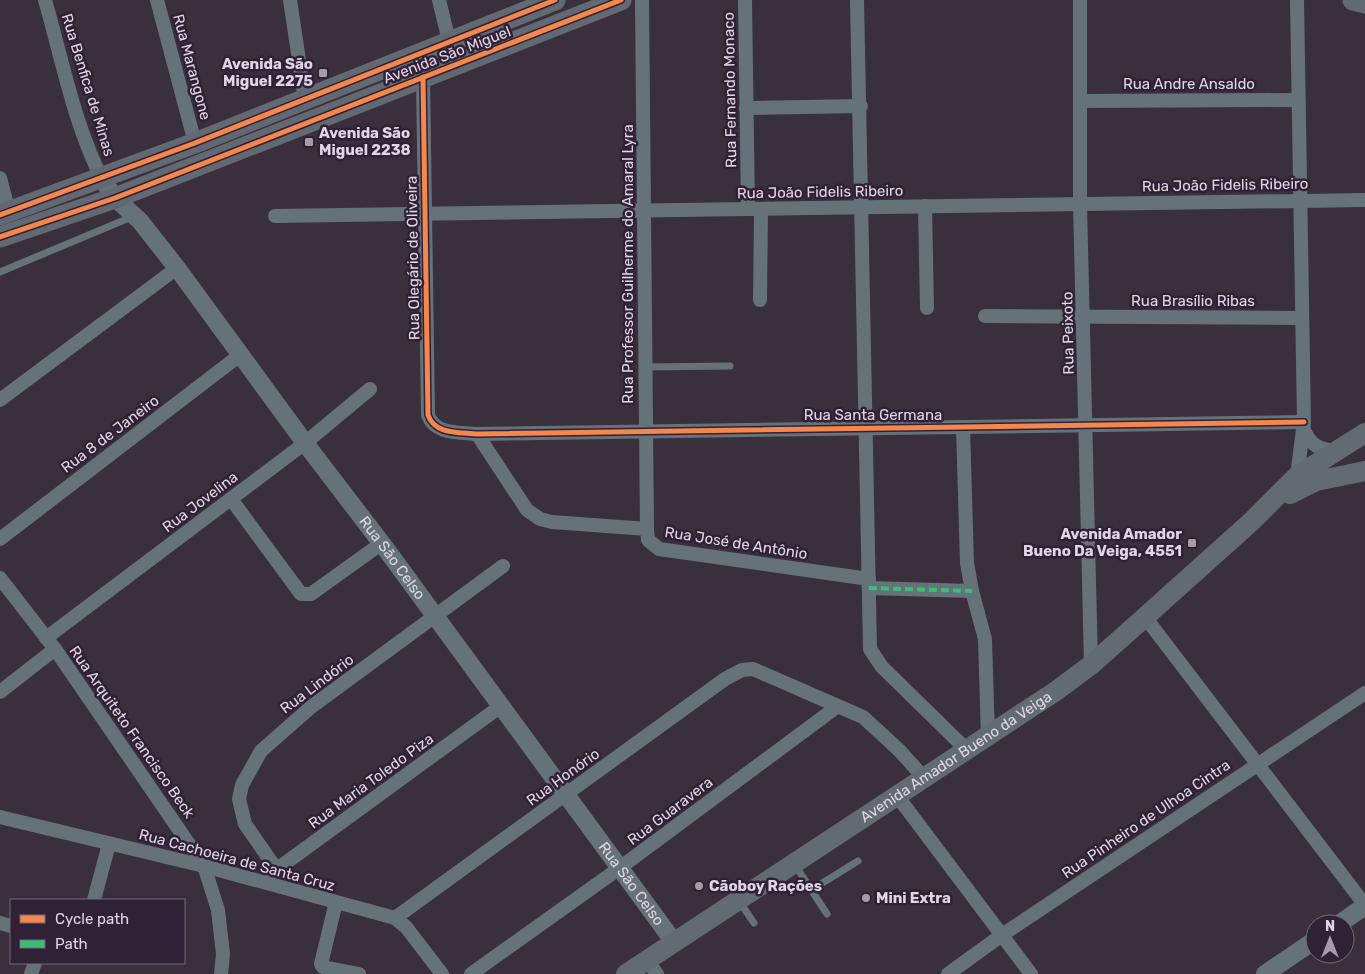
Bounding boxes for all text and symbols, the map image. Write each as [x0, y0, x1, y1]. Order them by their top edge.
street label: Rua Benfica de Minas [58, 11, 118, 159]
street label: Rua Marangone [169, 12, 215, 122]
street label: Rua Fernando Monaco [720, 12, 740, 168]
street label: Avenida São Miguel [381, 22, 513, 88]
place label: Avenida São Miguel 2275 [222, 55, 313, 90]
marker: Avenida São Miguel 2275 [317, 67, 329, 79]
street label: Rua Andre Ansaldo [1123, 75, 1255, 93]
place label: Avenida São Miguel 2238 [319, 124, 411, 159]
street label: Rua Professor Guilherme do Amaral Lyra [619, 124, 637, 404]
marker: Avenida São Miguel 2238 [303, 136, 315, 148]
street label: Rua João Fidelis Ribeiro [1142, 175, 1308, 195]
street label: Rua Olegário de Oliveira [403, 176, 423, 340]
street label: Rua João Fidelis Ribeiro [737, 182, 903, 202]
street label: Rua Peixoto [1058, 291, 1078, 375]
street label: Rua Brasílio Ribas [1131, 292, 1255, 310]
street label: Rua 8 de Janeiro [57, 391, 163, 477]
street label: Rua Santa Germana [804, 406, 942, 424]
street label: Rua Jovelina [159, 468, 241, 536]
street label: Rua São Celso [355, 513, 429, 603]
street label: Rua José de Antônio [663, 523, 809, 563]
place label: Avenida Amador Bueno Da Veiga, 4551 [1023, 525, 1182, 560]
marker: Avenida Amador Bueno Da Veiga, 4551 [1186, 537, 1198, 549]
street label: Rua Arquiteto Francisco Beck [66, 642, 199, 822]
street label: Rua Lindório [277, 650, 357, 718]
street label: Avenida Amador Bueno da Veiga [857, 687, 1055, 826]
street label: Rua Maria Toledo Piza [305, 730, 437, 832]
street label: Rua Honório [523, 745, 603, 809]
street label: Rua Pinheiro de Ulhoa Cintra [1058, 756, 1234, 882]
street label: Rua Guaravera [624, 773, 716, 849]
street label: Rua Cachoeira de Santa Cruz [137, 825, 337, 895]
street label: Rua São Celso [595, 838, 668, 929]
place label: Cãoboy Rações [709, 877, 822, 895]
marker: Cãoboy Rações [693, 880, 705, 892]
place label: Mini Extra [876, 889, 951, 907]
marker: Mini Extra [860, 892, 872, 904]
legend [10, 899, 185, 964]
text: Cycle path [55, 910, 129, 928]
north arrow [1305, 914, 1355, 964]
text: N [1325, 918, 1335, 935]
text: Path [55, 935, 88, 953]

